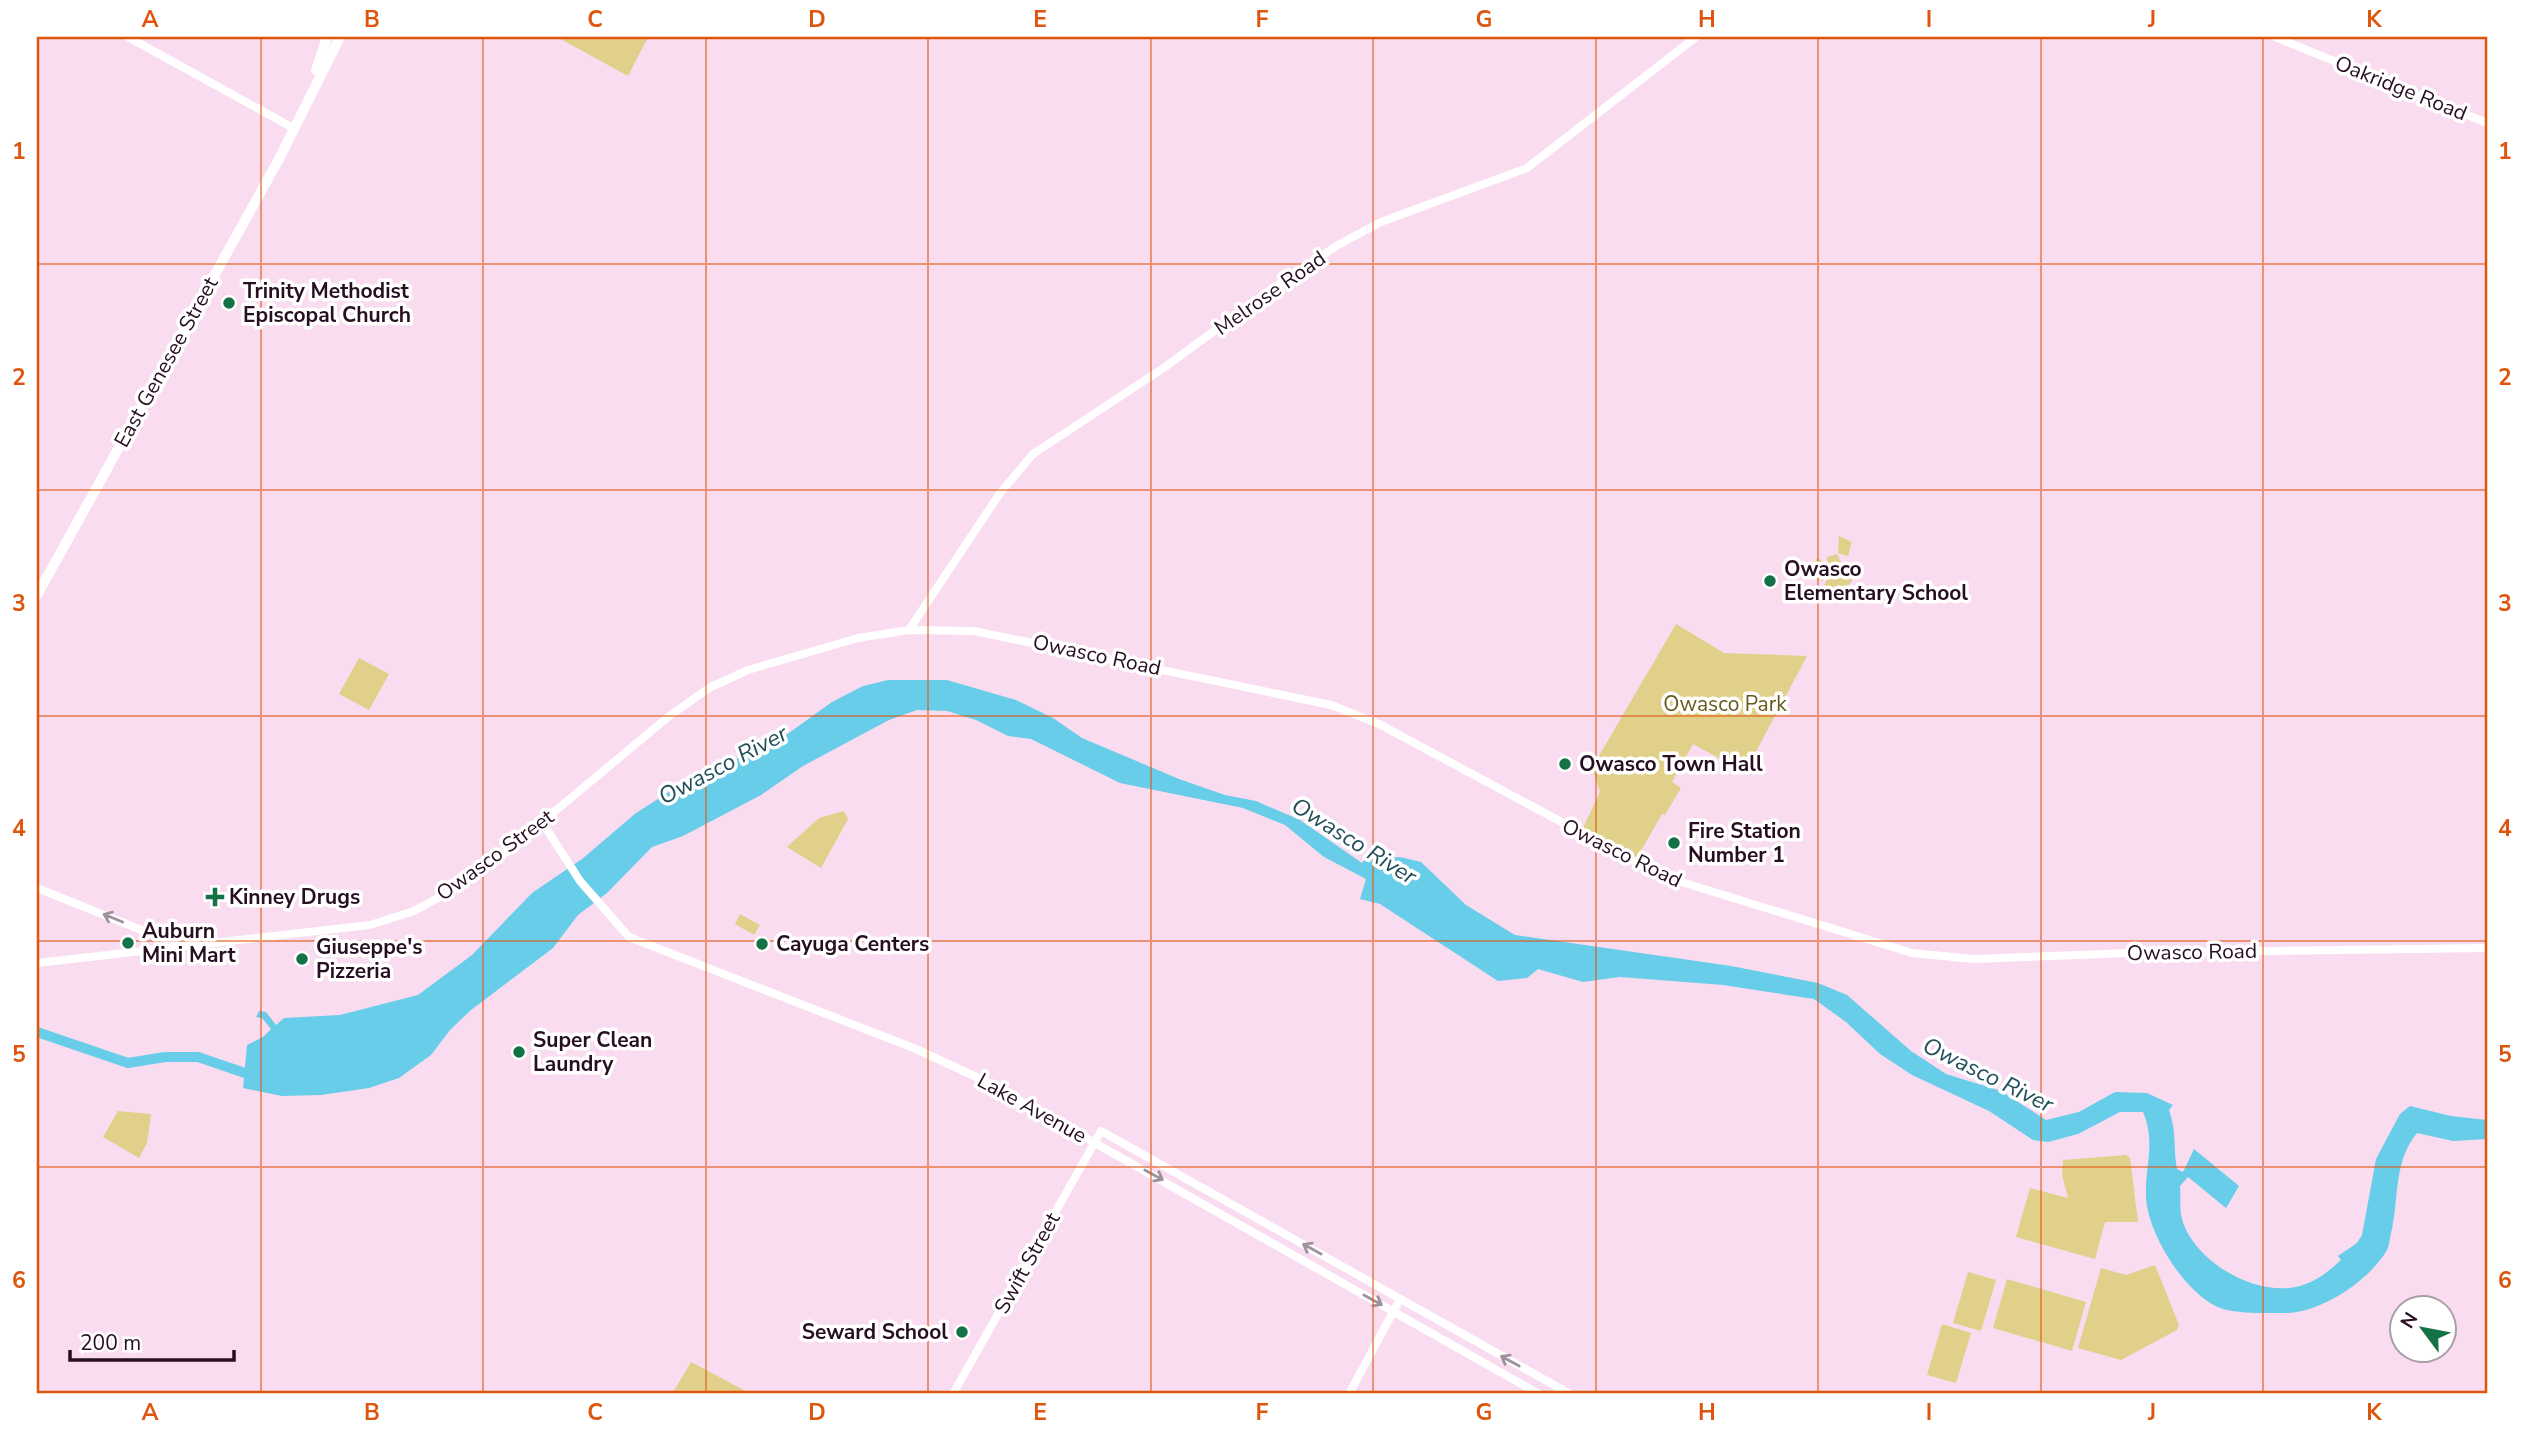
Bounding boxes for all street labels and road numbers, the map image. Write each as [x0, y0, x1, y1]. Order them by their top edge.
street label: Oakridge Road [2331, 49, 2471, 127]
street label: Melrose Road [1209, 244, 1331, 342]
street label: East Genesee Street [108, 271, 225, 452]
street label: Owasco Road [1030, 628, 1164, 682]
street label: Owasco Street [431, 803, 560, 907]
street label: Owasco Road [1557, 812, 1687, 894]
street label: Owasco Road [2127, 937, 2257, 967]
street label: Lake Avenue [972, 1066, 1092, 1150]
street label: Swift Street [988, 1207, 1067, 1319]

